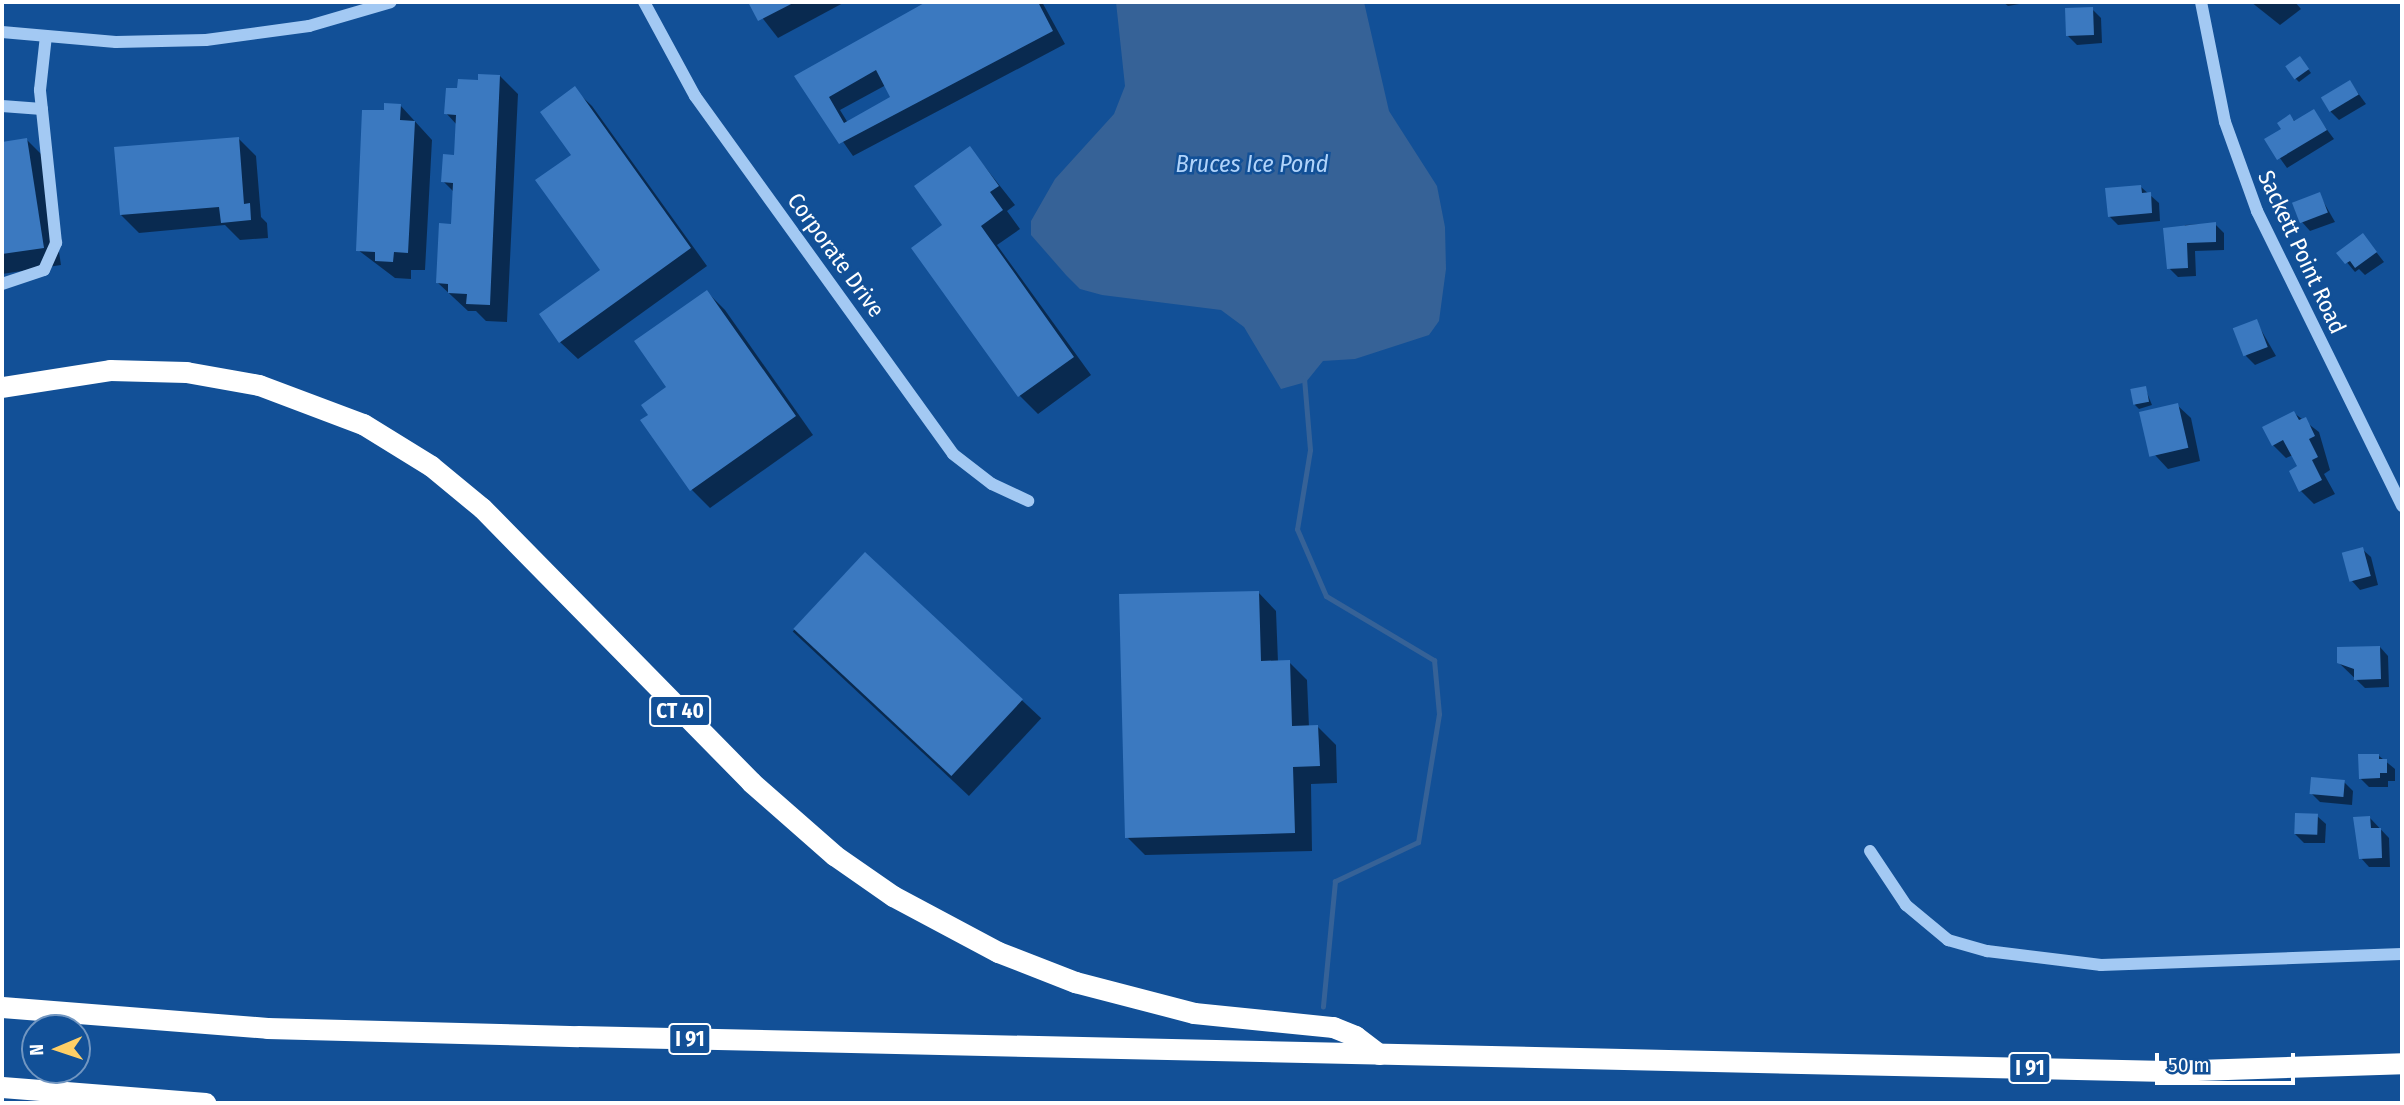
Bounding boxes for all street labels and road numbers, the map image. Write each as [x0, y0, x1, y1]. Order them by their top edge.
street label: Sackett Point Road [2252, 166, 2352, 338]
street label: Corporate Drive [782, 187, 890, 323]
road number: CT 40 [648, 694, 712, 728]
road number: I 91 [667, 1021, 713, 1056]
road number: I 91 [2007, 1050, 2053, 1086]

